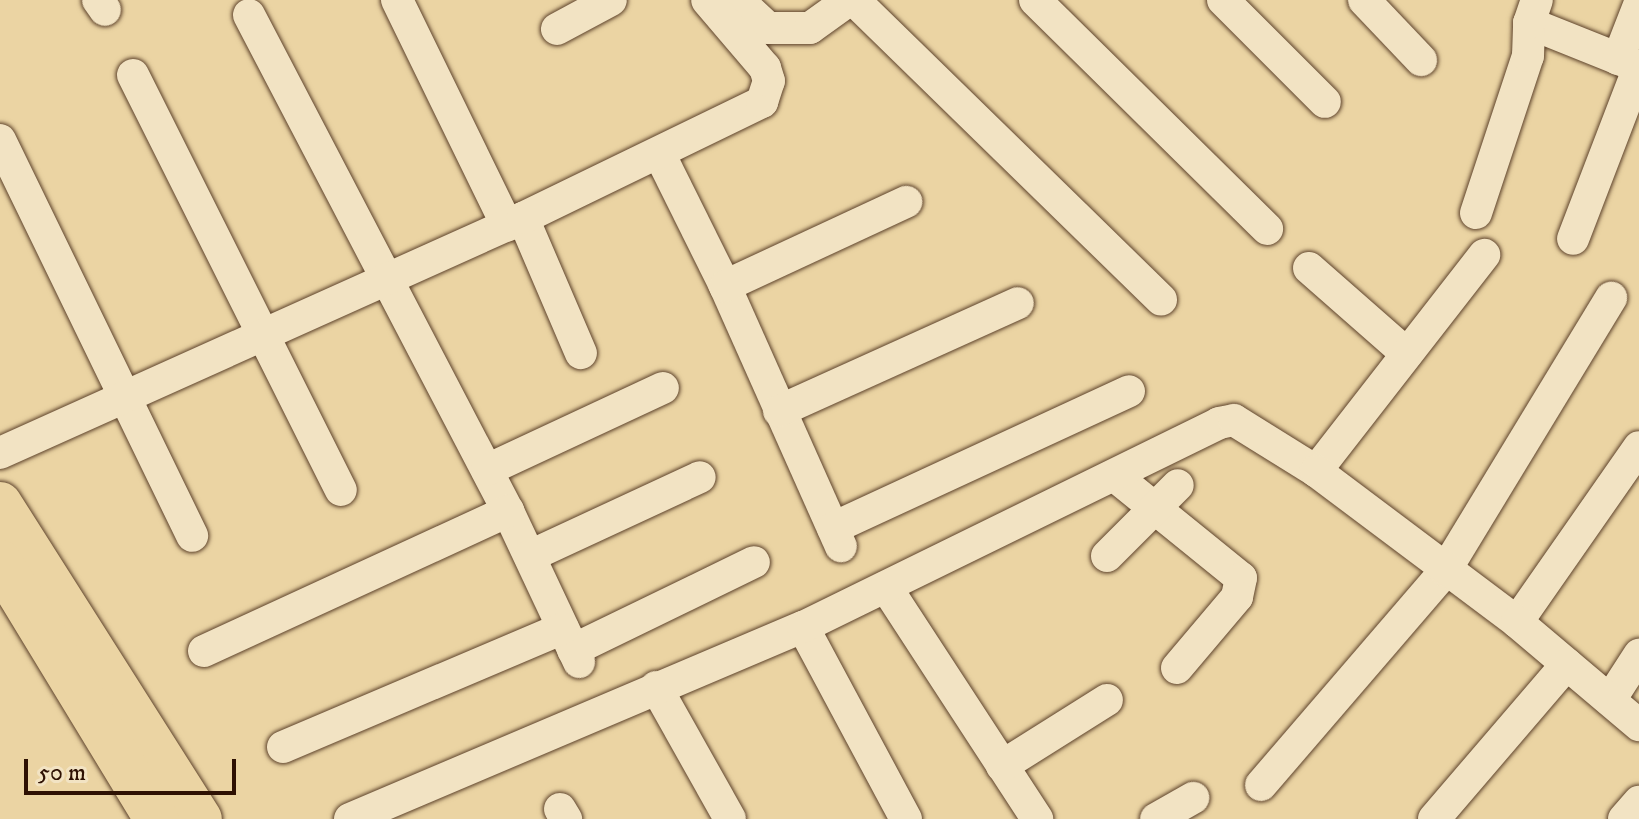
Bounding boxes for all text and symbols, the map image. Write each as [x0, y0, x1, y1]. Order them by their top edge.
scale bar [28, 743, 240, 793]
text: 50 m [38, 758, 86, 788]

